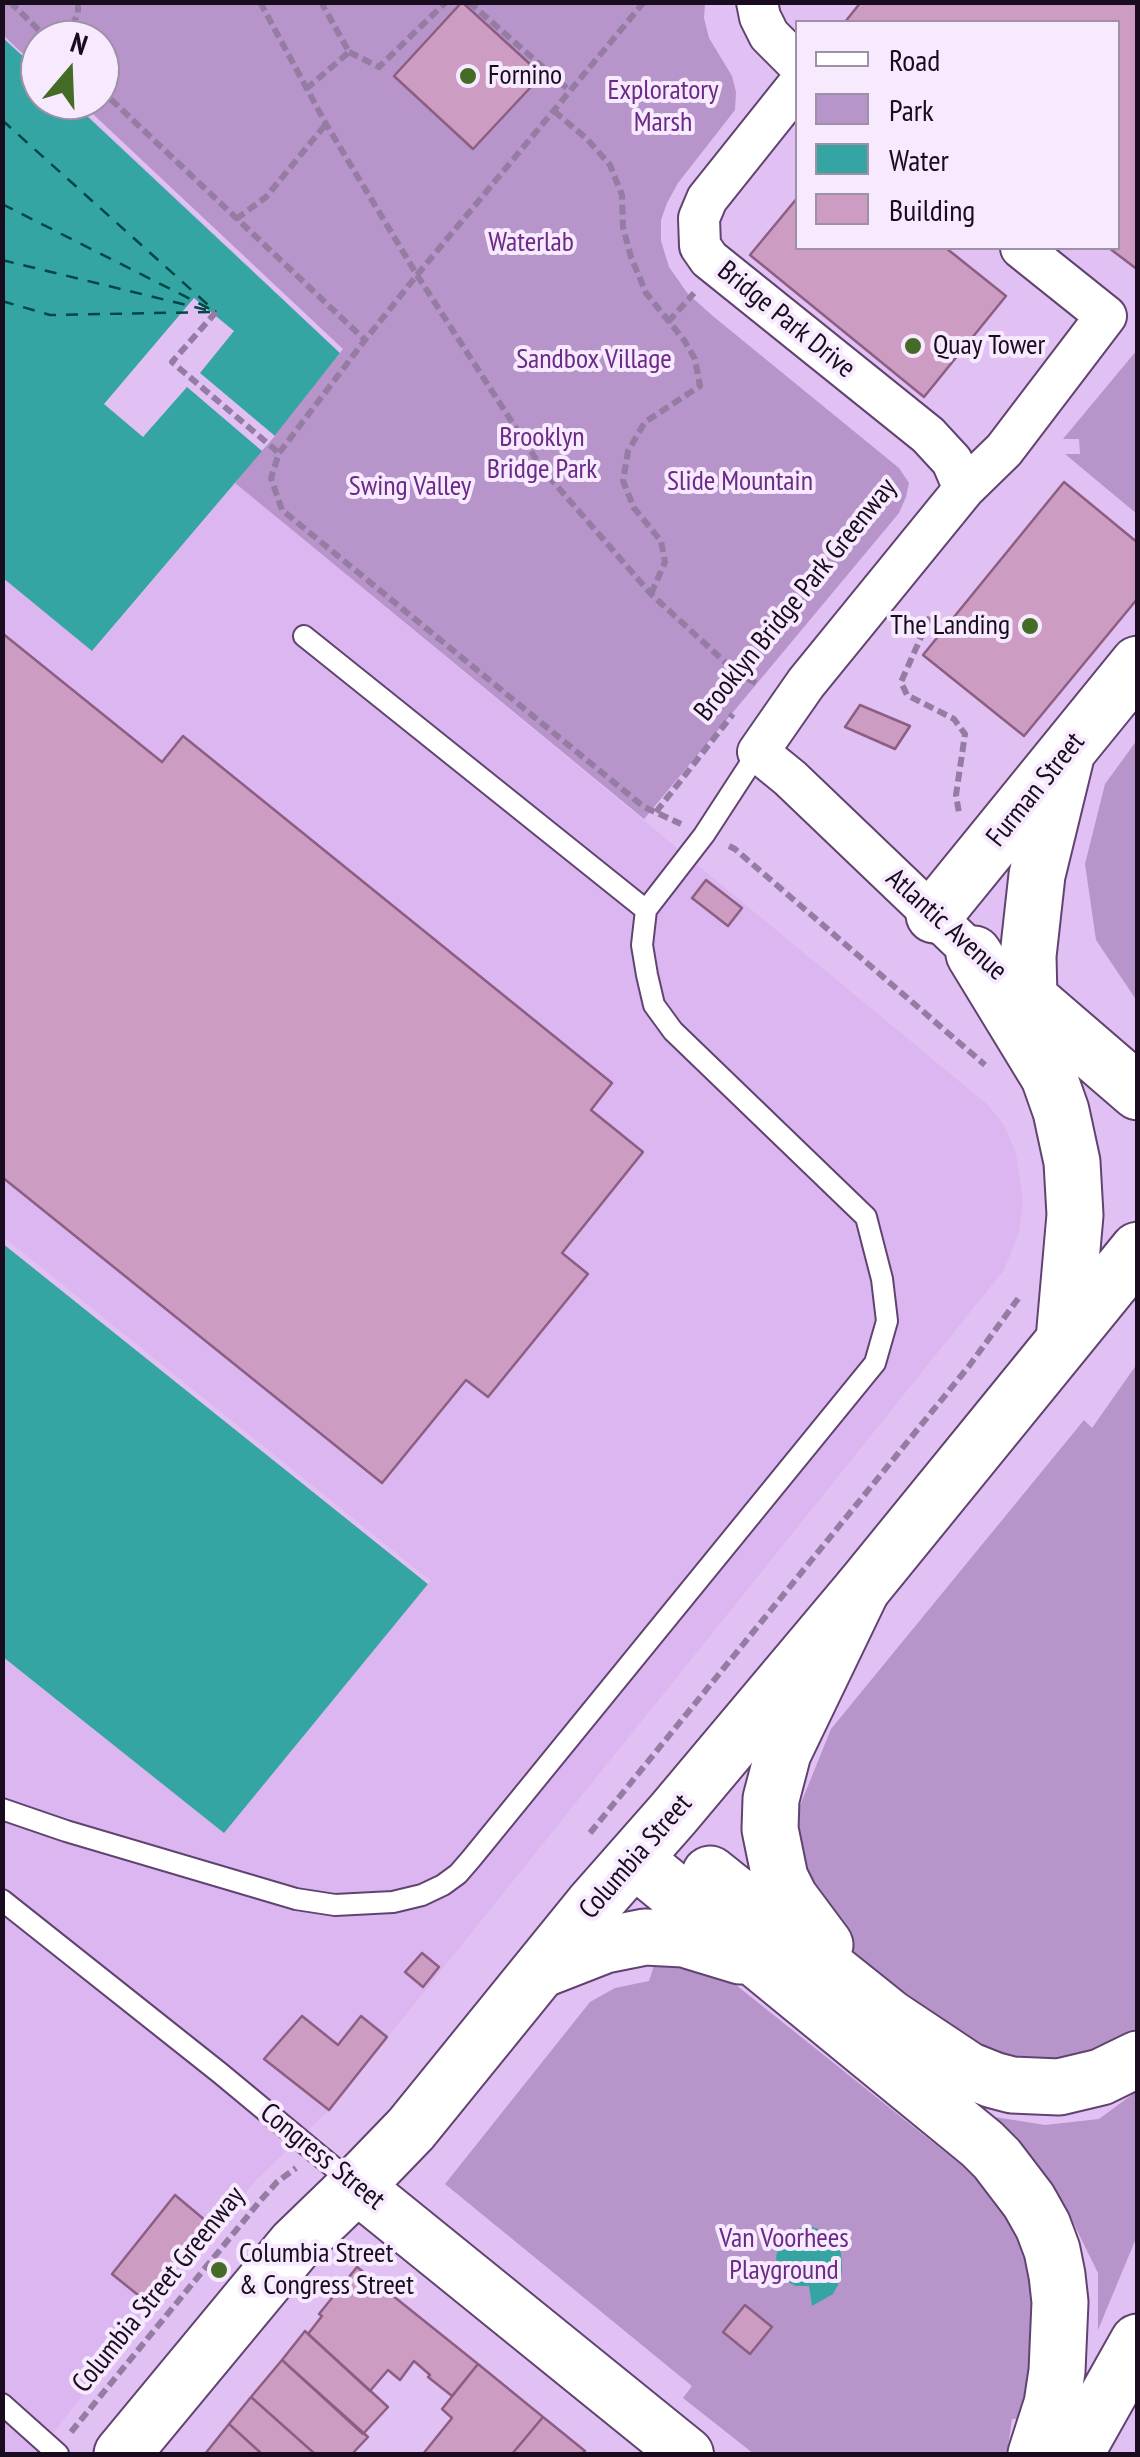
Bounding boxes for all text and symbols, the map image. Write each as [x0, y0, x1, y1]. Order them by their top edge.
north arrow [20, 20, 120, 120]
legend [795, 20, 1120, 250]
text: N [66, 23, 92, 63]
text: Road [889, 40, 940, 79]
place label: Fornino [488, 59, 562, 93]
marker: Fornino [457, 65, 479, 87]
park label: Exploratory Marsh [608, 74, 718, 140]
text: Park [889, 90, 934, 129]
text: Water [889, 140, 949, 179]
text: Building [889, 190, 975, 229]
park label: Waterlab [488, 226, 574, 260]
street label: Bridge Park Drive [711, 254, 861, 386]
place label: Quay Tower [933, 329, 1045, 363]
marker: Quay Tower [902, 335, 924, 357]
park label: Sandbox Village [516, 343, 672, 377]
park label: Brooklyn Bridge Park [487, 421, 597, 487]
park label: Slide Mountain [667, 465, 813, 499]
park label: Swing Valley [349, 470, 471, 504]
street label: Brooklyn Bridge Park Greenway [688, 472, 904, 728]
place label: The Landing [890, 609, 1010, 643]
marker: The Landing [1019, 615, 1041, 637]
street label: Furman Street [980, 726, 1092, 854]
street label: Atlantic Avenue [879, 862, 1013, 988]
street label: Columbia Street [573, 1788, 699, 1926]
street label: Congress Street [253, 2097, 391, 2217]
street label: Columbia Street Greenway [66, 2180, 252, 2400]
park label: Van Voorhees Playground [719, 2222, 849, 2288]
place label: Columbia Street & Congress Street [239, 2237, 414, 2303]
marker: Columbia Street & Congress Street [208, 2259, 230, 2281]

